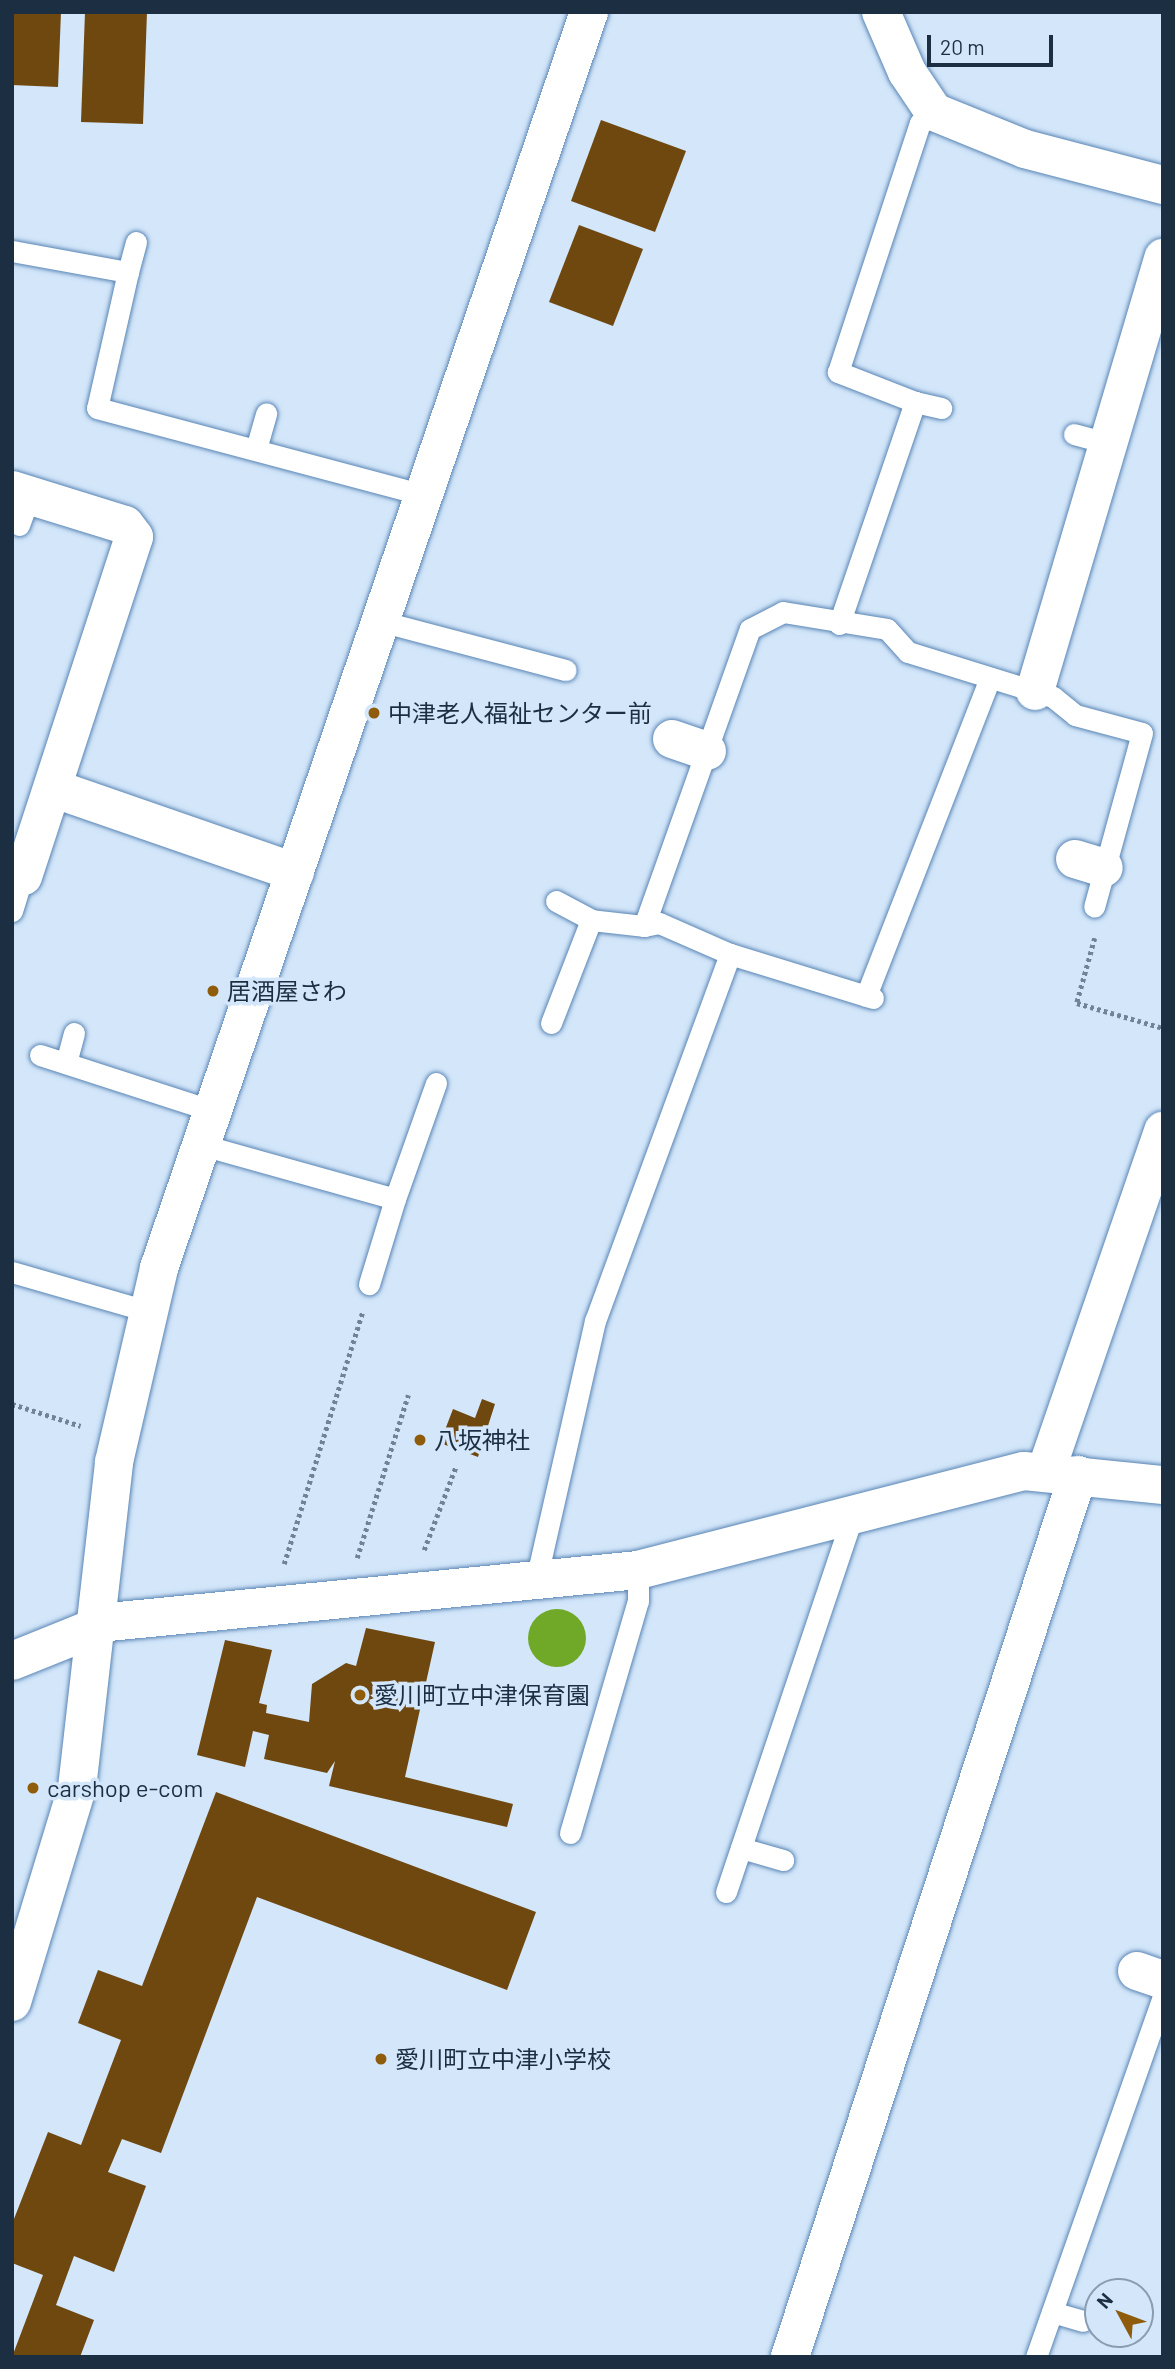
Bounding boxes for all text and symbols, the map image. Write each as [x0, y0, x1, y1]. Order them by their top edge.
scale bar [930, 21, 1056, 65]
text: 20 m [940, 34, 985, 59]
place label: 中津老人福祉センター前 [388, 699, 652, 727]
marker: 中津老人福祉センター前 [366, 705, 382, 721]
place label: 居酒屋さわ [227, 977, 347, 1005]
marker: 居酒屋さわ [205, 983, 221, 999]
place label: 八坂神社 [434, 1426, 530, 1454]
marker: 八坂神社 [412, 1432, 428, 1448]
place label: 愛川町立中津保育園 [374, 1681, 590, 1709]
marker: 愛川町立中津保育園 [352, 1687, 368, 1703]
place label: carshop e-com [47, 1774, 203, 1802]
marker: carshop e-com [25, 1780, 41, 1796]
place label: 愛川町立中津小学校 [395, 2045, 611, 2073]
marker: 愛川町立中津小学校 [373, 2051, 389, 2067]
north arrow [1084, 2278, 1154, 2348]
text: N [1091, 2288, 1117, 2313]

